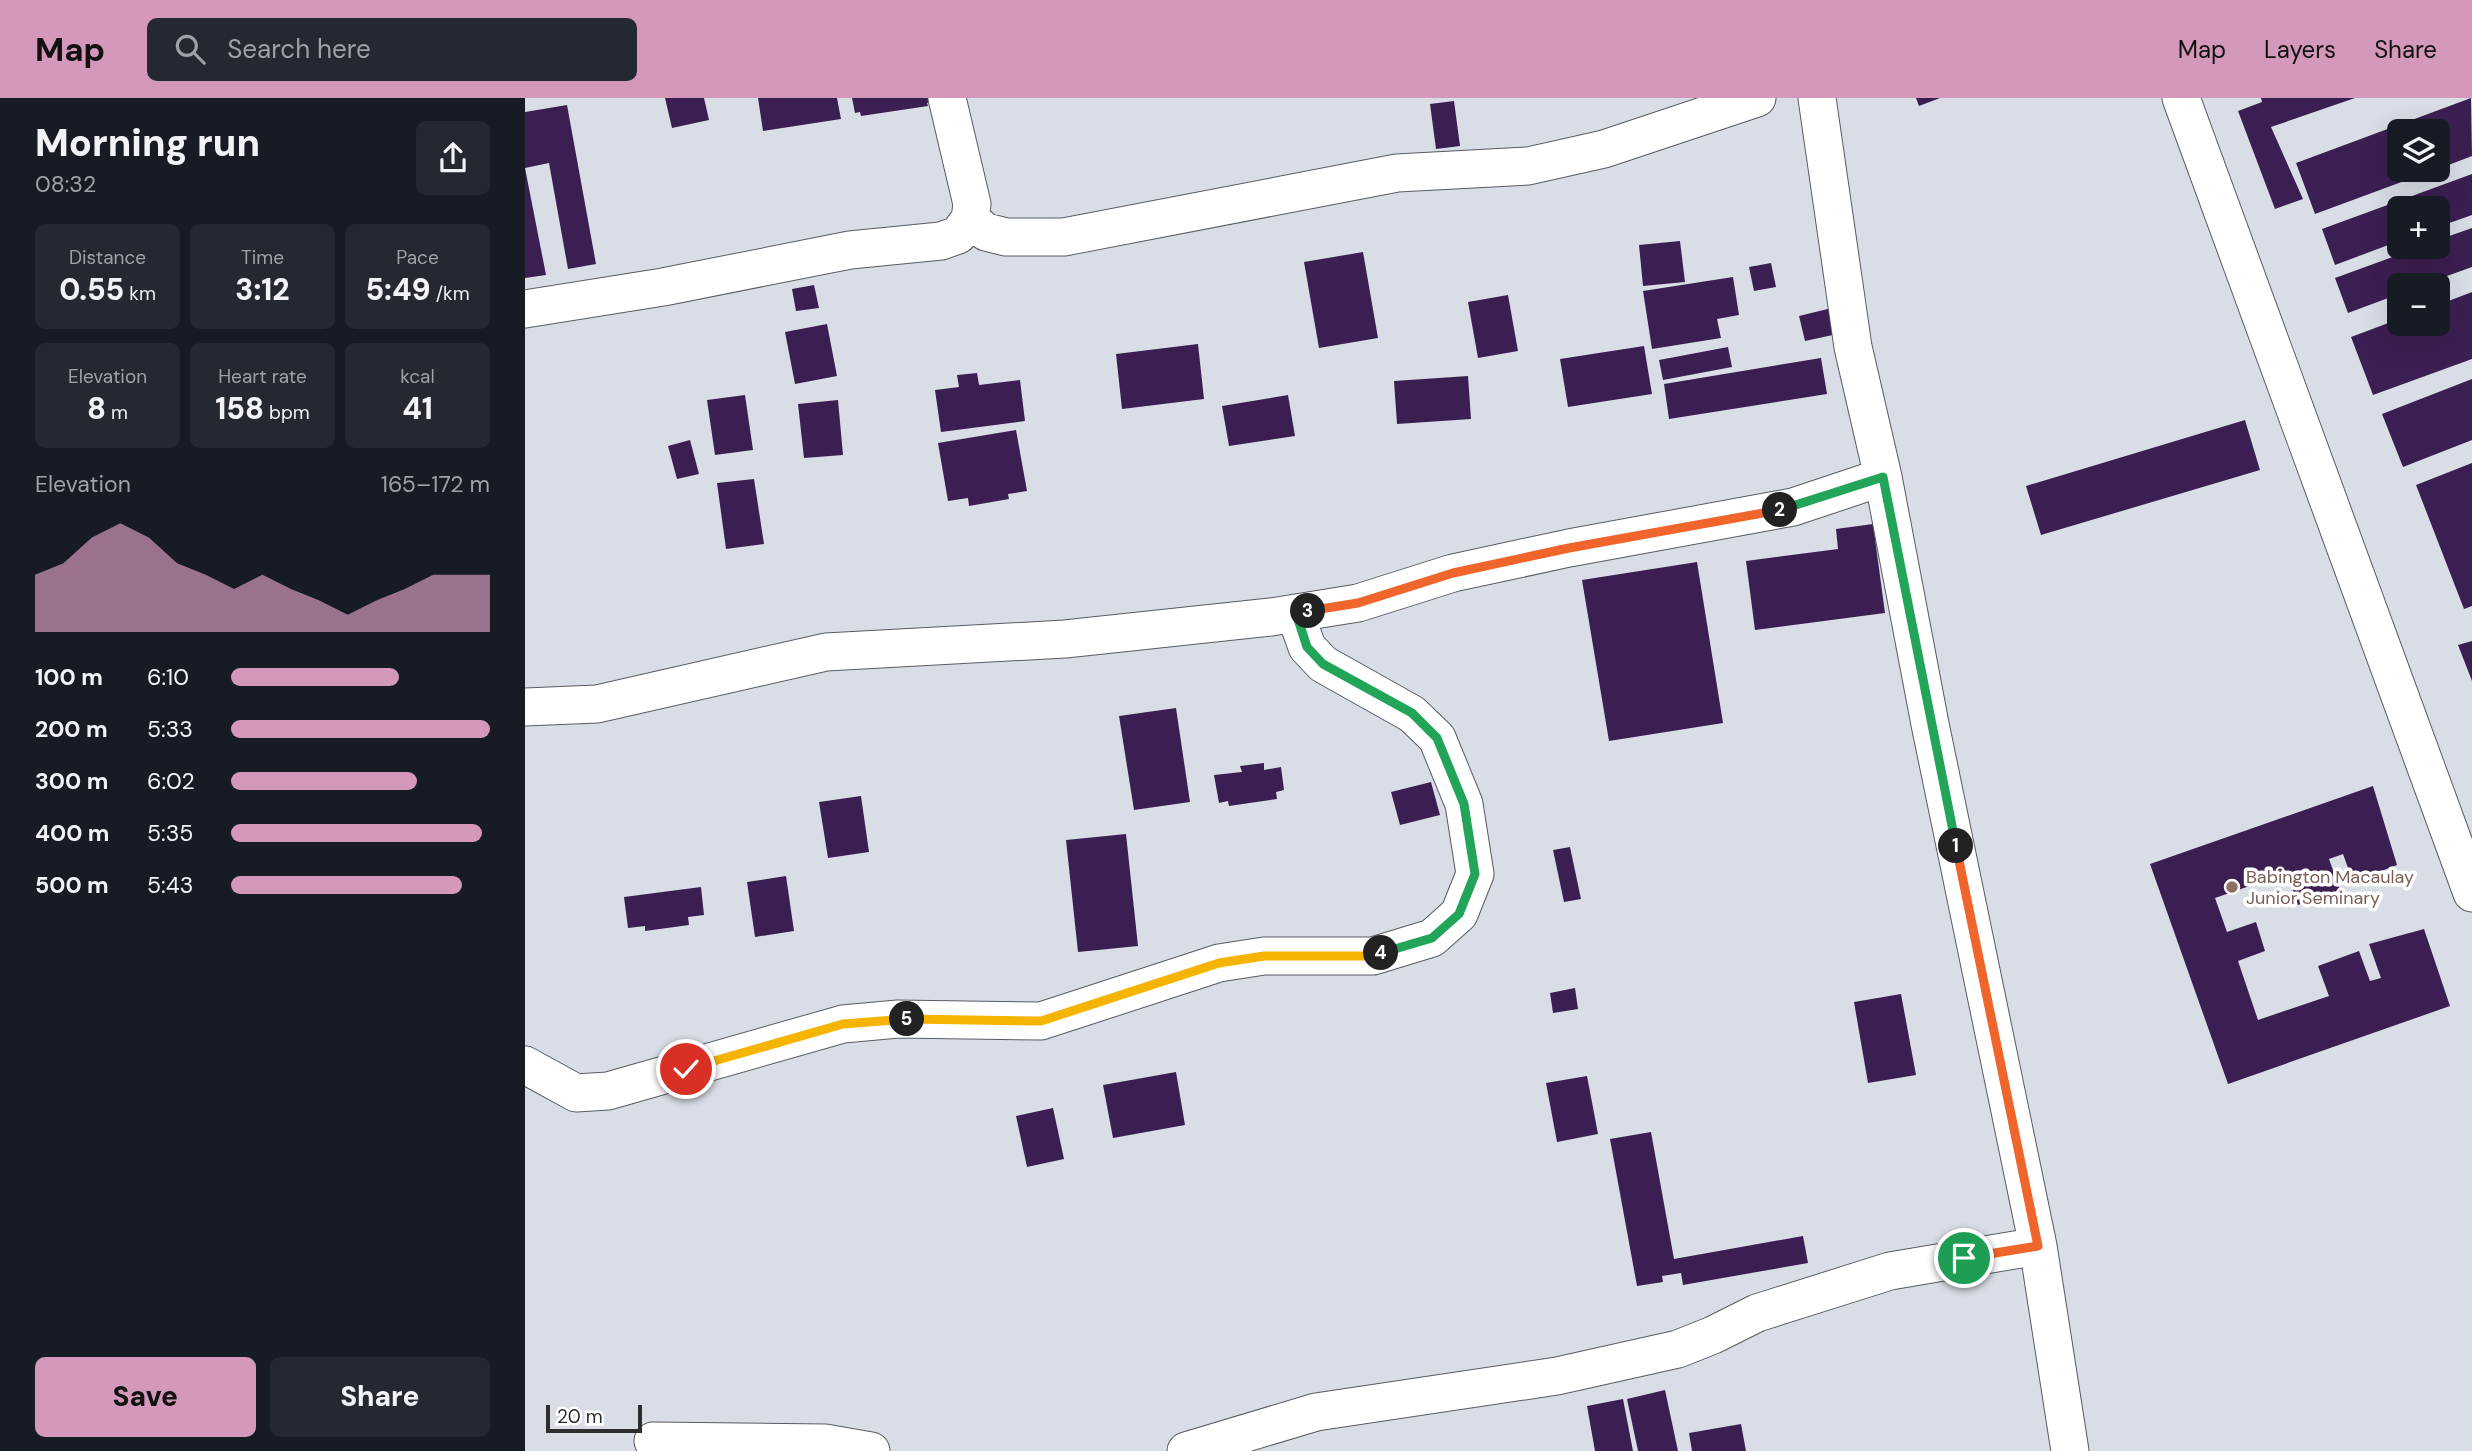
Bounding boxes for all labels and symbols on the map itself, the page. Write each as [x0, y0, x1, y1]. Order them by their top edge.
pin: 2 [1763, 492, 1797, 528]
pin: 3 [1291, 594, 1325, 628]
pin: 1 [1939, 828, 1973, 864]
place label: Babington Macaulay Junior Seminary [2246, 865, 2414, 910]
marker: Babington Macaulay Junior Seminary [2224, 879, 2240, 895]
pin: 4 [1363, 936, 1399, 970]
pin: 5 [889, 1002, 925, 1037]
pin [656, 1039, 716, 1099]
pin [1934, 1228, 1994, 1288]
scale bar [546, 1402, 642, 1434]

